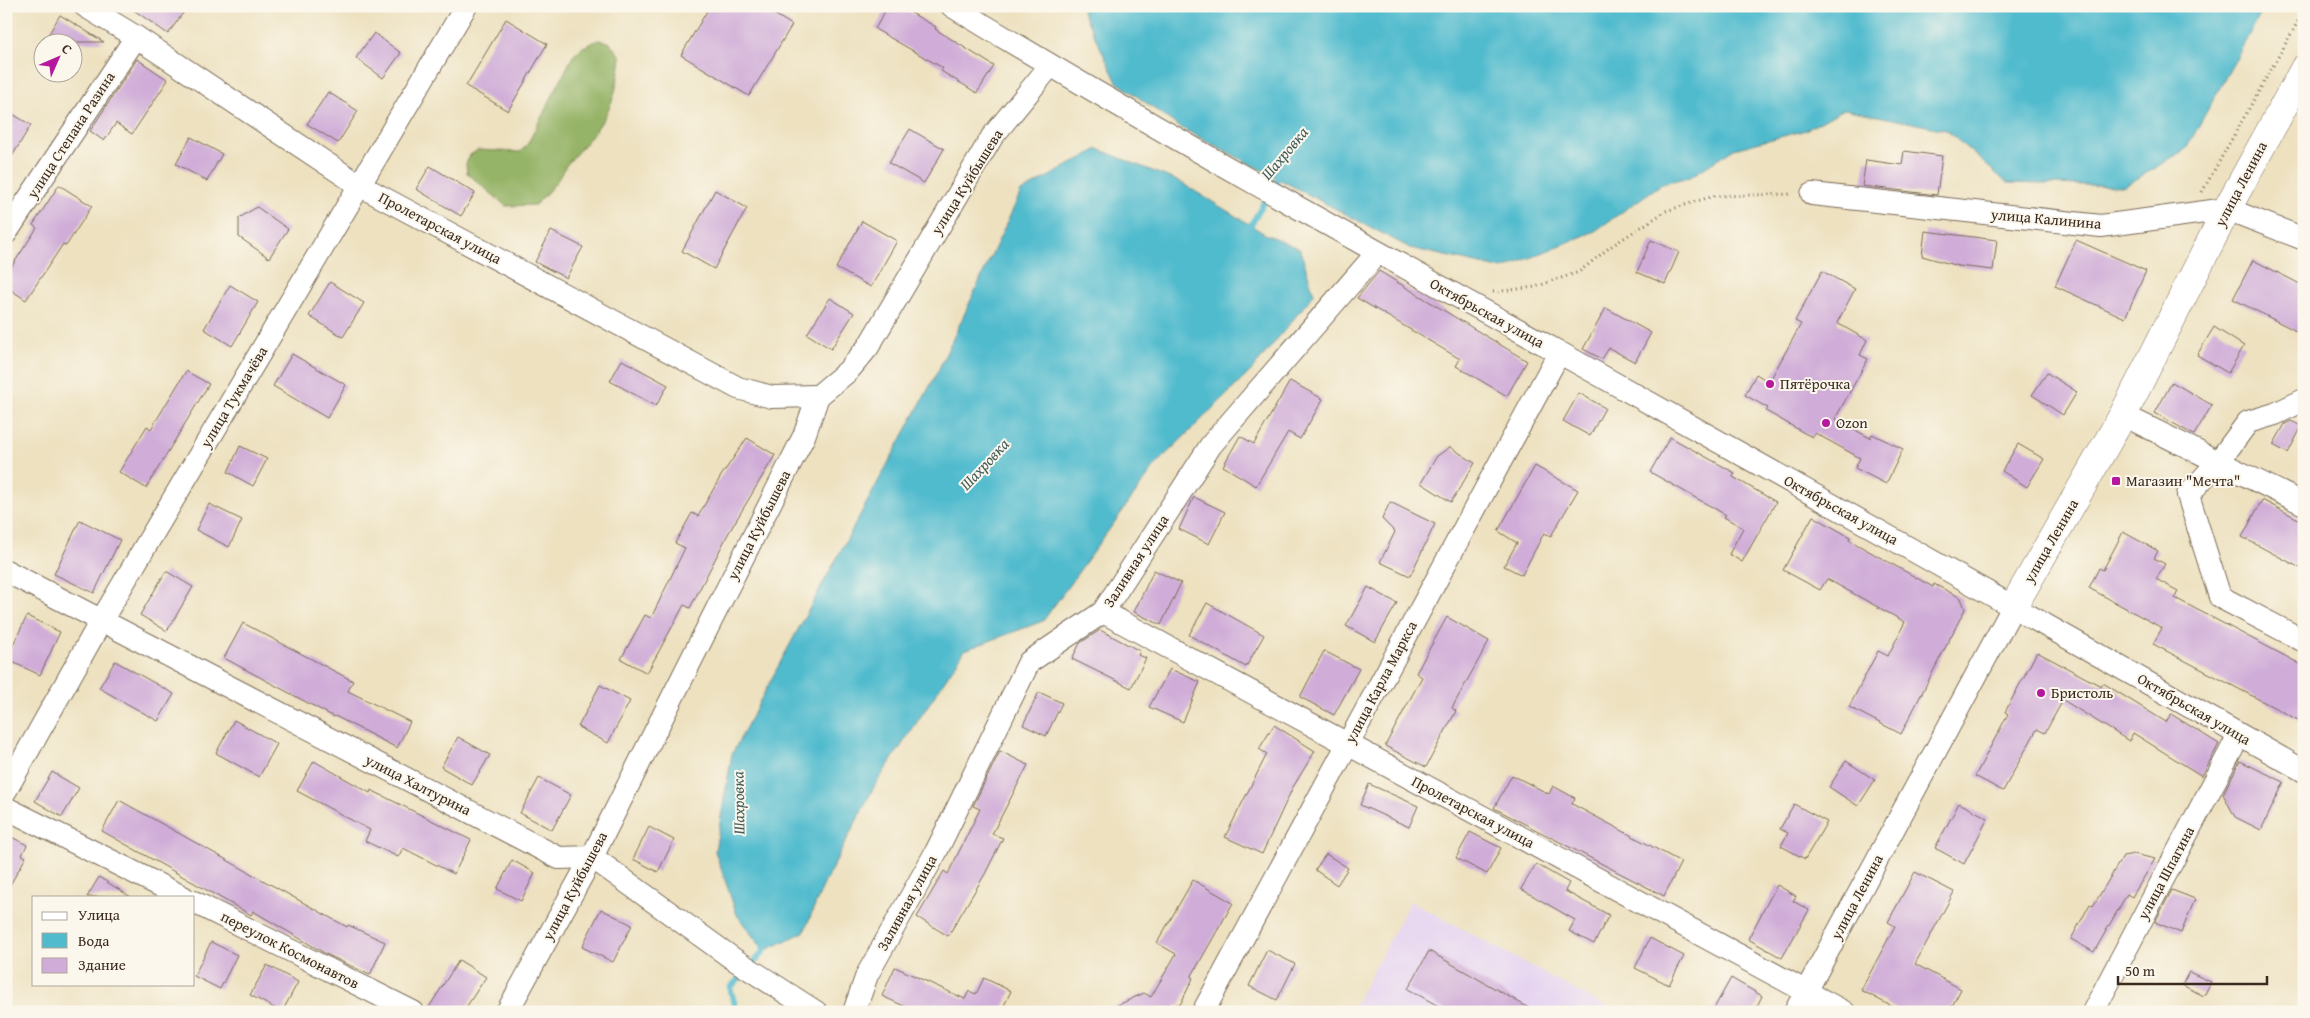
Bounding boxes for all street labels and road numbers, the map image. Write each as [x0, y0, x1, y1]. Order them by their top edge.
street label: улица Степана Разина [21, 66, 120, 203]
street label: улица Куйбышева [925, 124, 1008, 239]
street label: улица Ленина [2209, 137, 2272, 231]
street label: Пролетарская улица [375, 186, 506, 269]
street label: улица Калинина [1989, 203, 2103, 234]
street label: Октябрьская улица [1426, 272, 1549, 353]
street label: улица Тукмачёва [194, 341, 273, 452]
street label: улица Куйбышева [721, 466, 796, 584]
street label: Октябрьская улица [1780, 469, 1903, 550]
street label: улица Ленина [2018, 494, 2084, 587]
street label: Заливная улица [1098, 510, 1174, 611]
street label: улица Карла Маркса [1339, 616, 1422, 747]
street label: Октябрьская улица [2134, 668, 2256, 750]
street label: улица Халтурина [361, 748, 476, 821]
street label: Пролетарская улица [1408, 770, 1539, 853]
street label: улица Шпагина [2132, 822, 2199, 924]
street label: улица Куйбышева [537, 827, 613, 945]
street label: Заливная улица [872, 850, 942, 954]
street label: улица Ленина [1825, 850, 1888, 944]
street label: переулок Космонавтов [217, 906, 363, 994]

